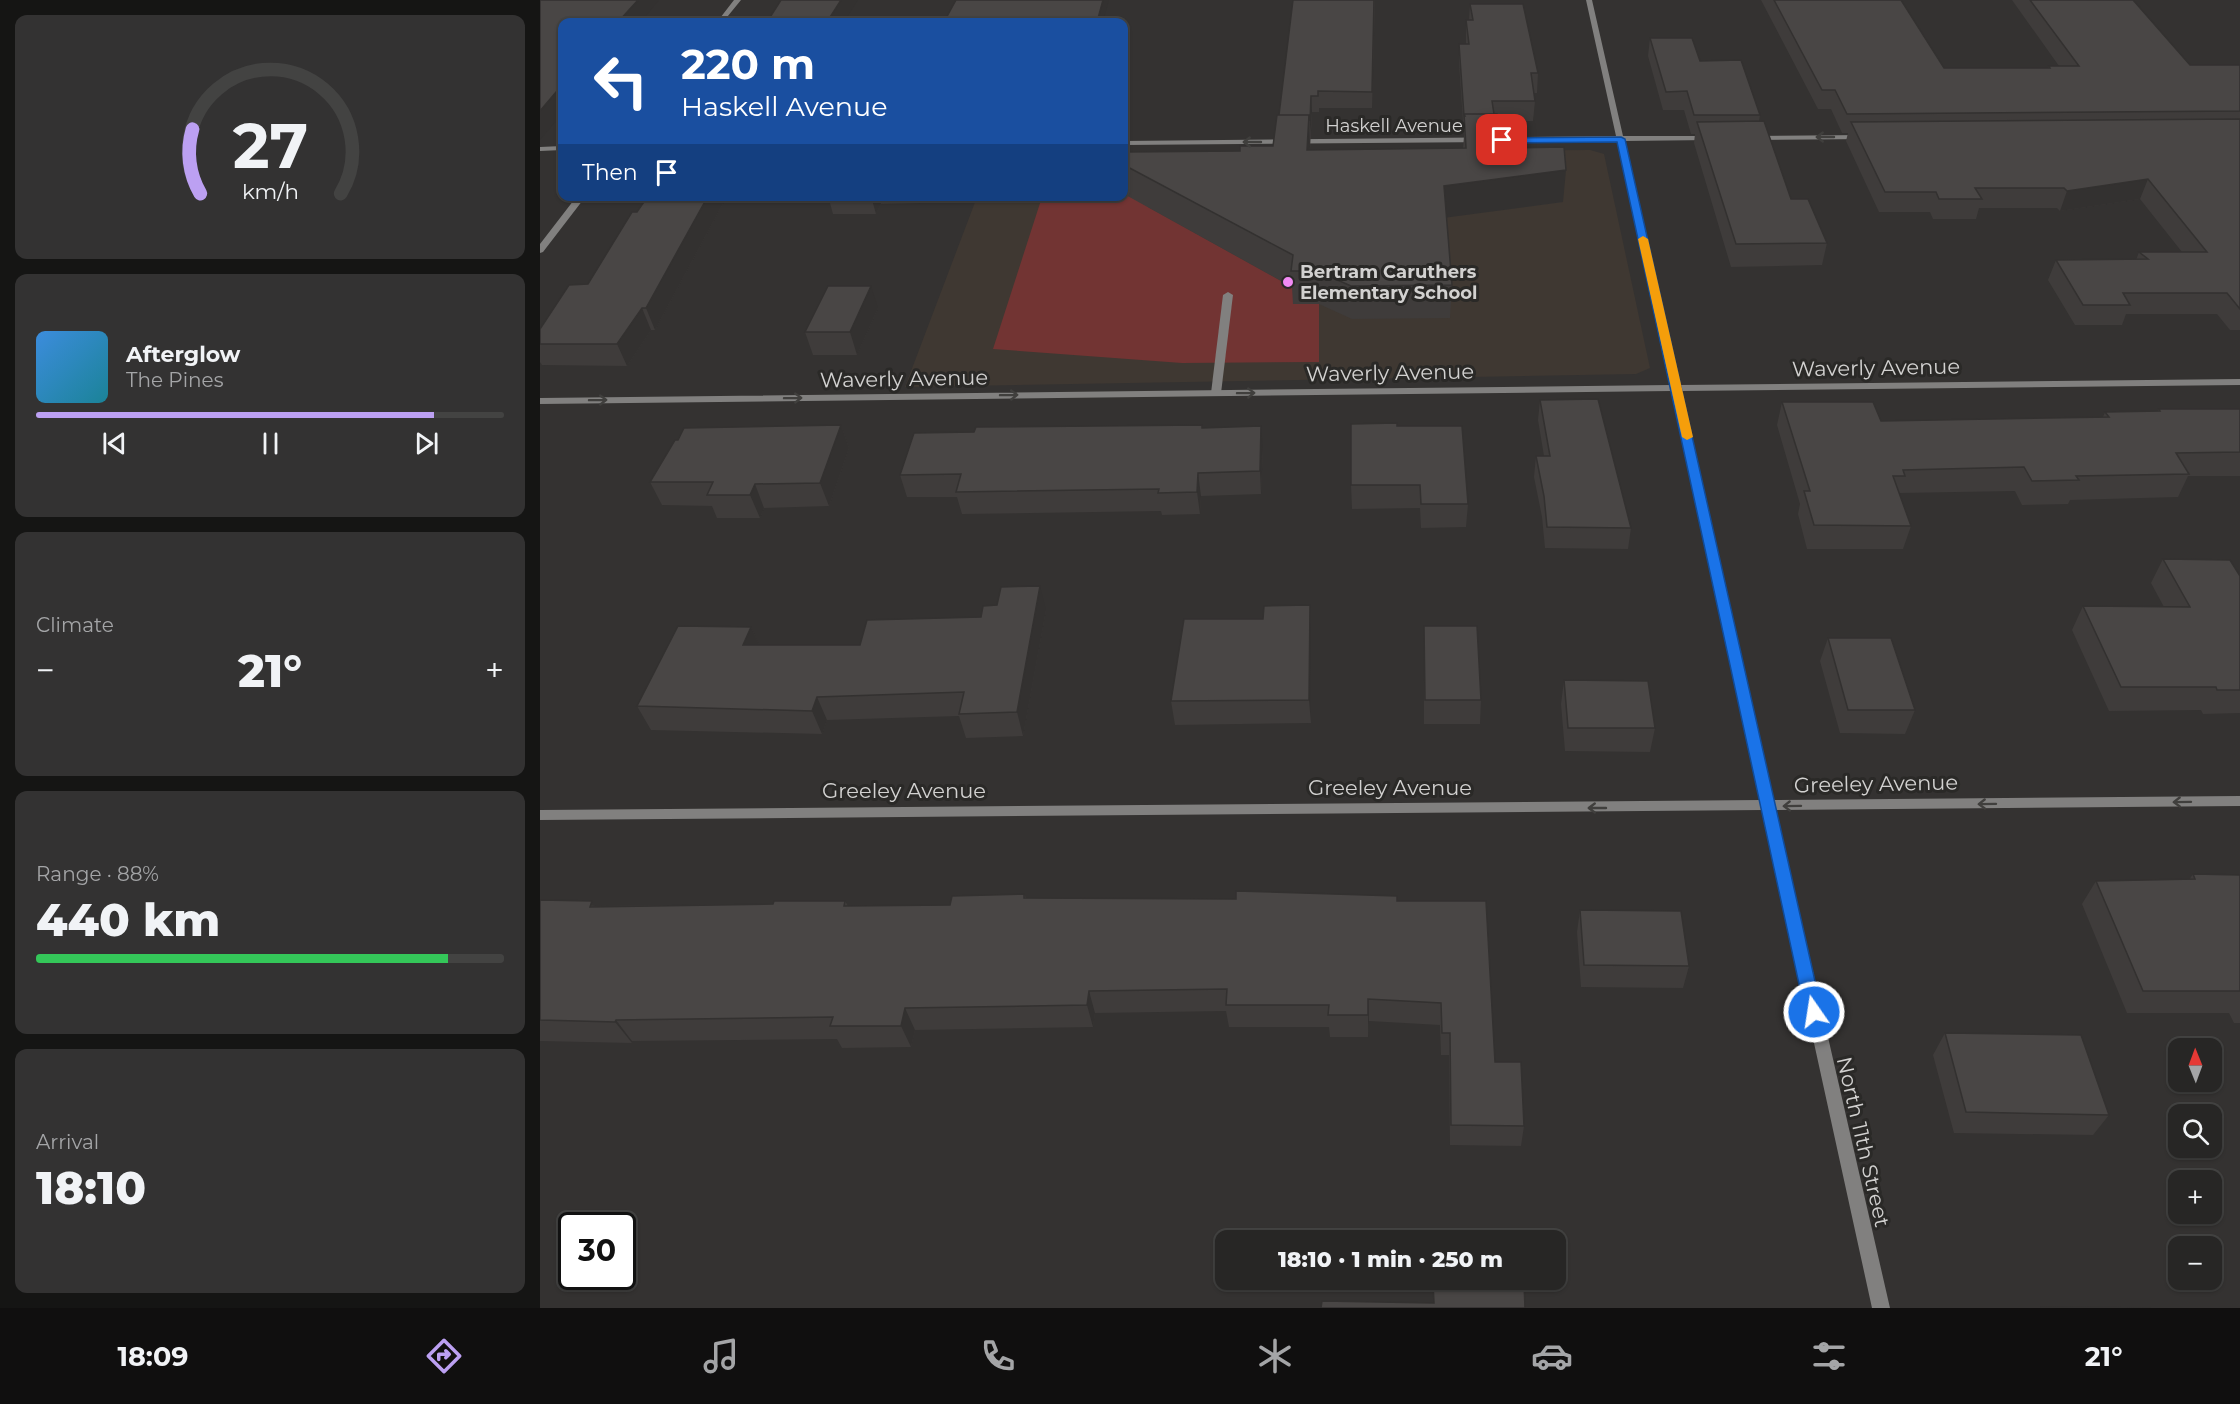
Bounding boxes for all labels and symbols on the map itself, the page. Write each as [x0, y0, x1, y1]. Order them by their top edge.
pin [1476, 114, 1527, 165]
street label: Haskell Avenue [1325, 115, 1463, 137]
one-way arrow [1815, 132, 1835, 143]
one-way arrow [1242, 136, 1262, 148]
place label: Bertram Caruthers Elementary School [1300, 261, 1477, 304]
marker: Bertram Caruthers Elementary School [1281, 275, 1295, 289]
street label: Waverly Avenue [1792, 354, 1960, 381]
street label: Waverly Avenue [1306, 359, 1474, 386]
street label: Waverly Avenue [820, 365, 988, 392]
one-way arrow [1236, 387, 1256, 399]
one-way arrow [999, 390, 1019, 401]
one-way arrow [783, 392, 803, 404]
one-way arrow [588, 394, 608, 406]
street label: Greeley Avenue [1794, 770, 1958, 797]
street label: Greeley Avenue [1308, 775, 1472, 800]
street label: Greeley Avenue [822, 778, 986, 803]
one-way arrow [2172, 796, 2192, 808]
one-way arrow [1977, 798, 1997, 810]
one-way arrow [1782, 800, 1802, 812]
one-way arrow [1587, 802, 1607, 814]
position arrow [1782, 980, 1846, 1044]
north arrow [2168, 1038, 2222, 1092]
street label: North 11th Street [1832, 1054, 1895, 1230]
speed limit sign: 30 [558, 1212, 636, 1290]

